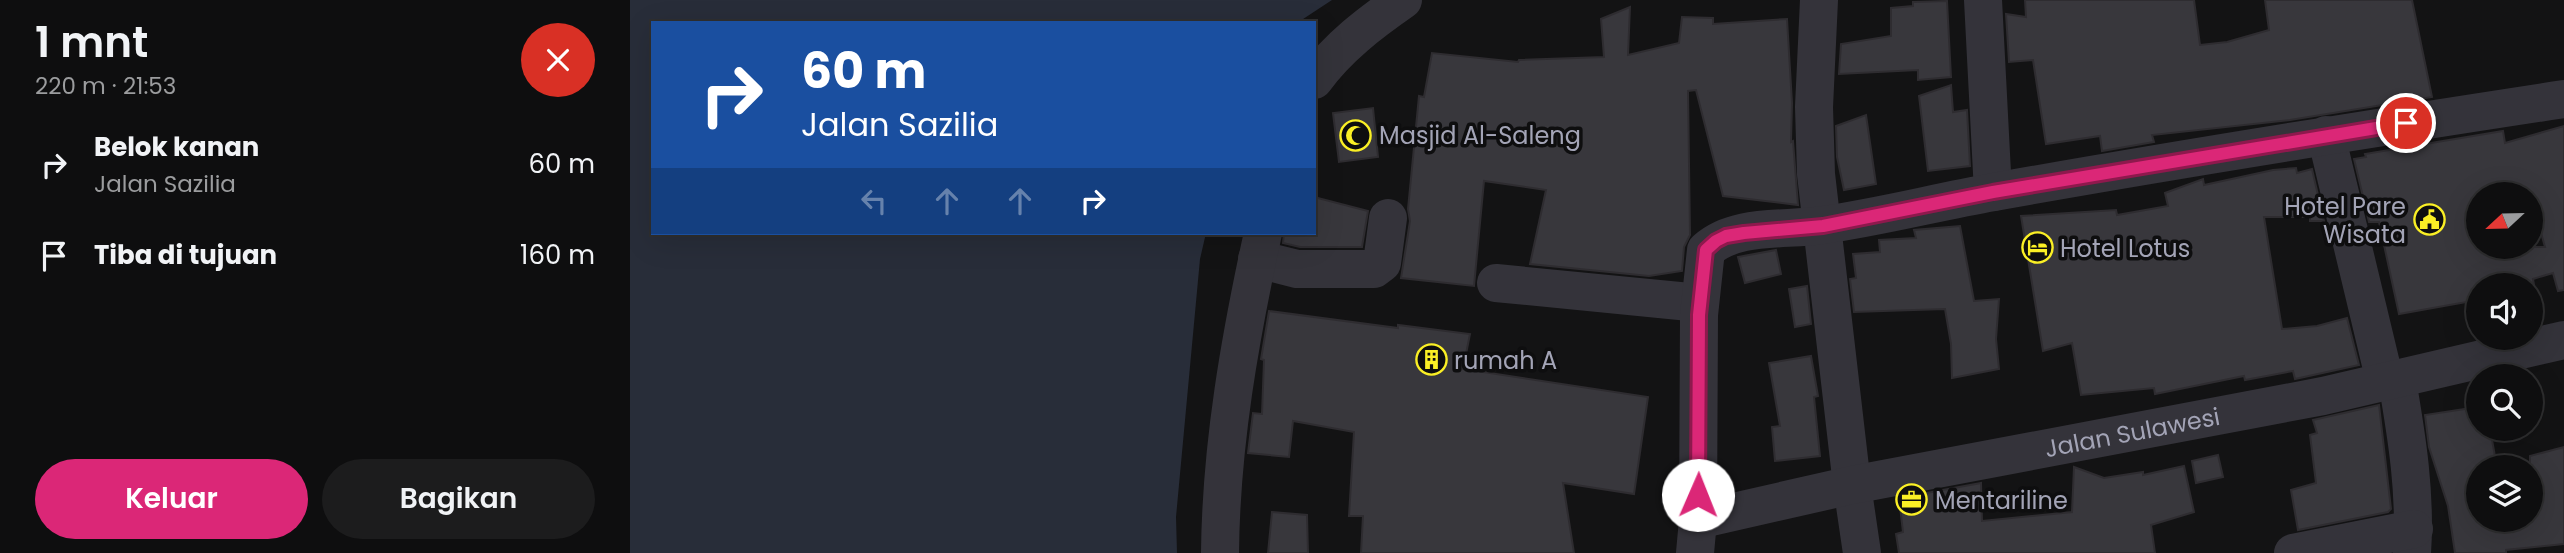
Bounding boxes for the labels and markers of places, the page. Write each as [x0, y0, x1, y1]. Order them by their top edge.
pin [2376, 93, 2436, 153]
mosque icon: Masjid Al-Saleng [1339, 118, 1373, 152]
place label: Masjid Al-Saleng [1379, 119, 1581, 152]
place label: Hotel Pare Wisata [2284, 190, 2406, 251]
public building icon: Hotel Pare Wisata [2412, 203, 2446, 237]
hotel icon: Hotel Lotus [2020, 231, 2054, 265]
place label: Hotel Lotus [2060, 232, 2190, 265]
building icon: rumah A [1414, 343, 1448, 377]
place label: rumah A [1454, 344, 1557, 377]
office icon: Mentariline [1895, 483, 1929, 517]
place label: Mentariline [1935, 484, 2068, 517]

